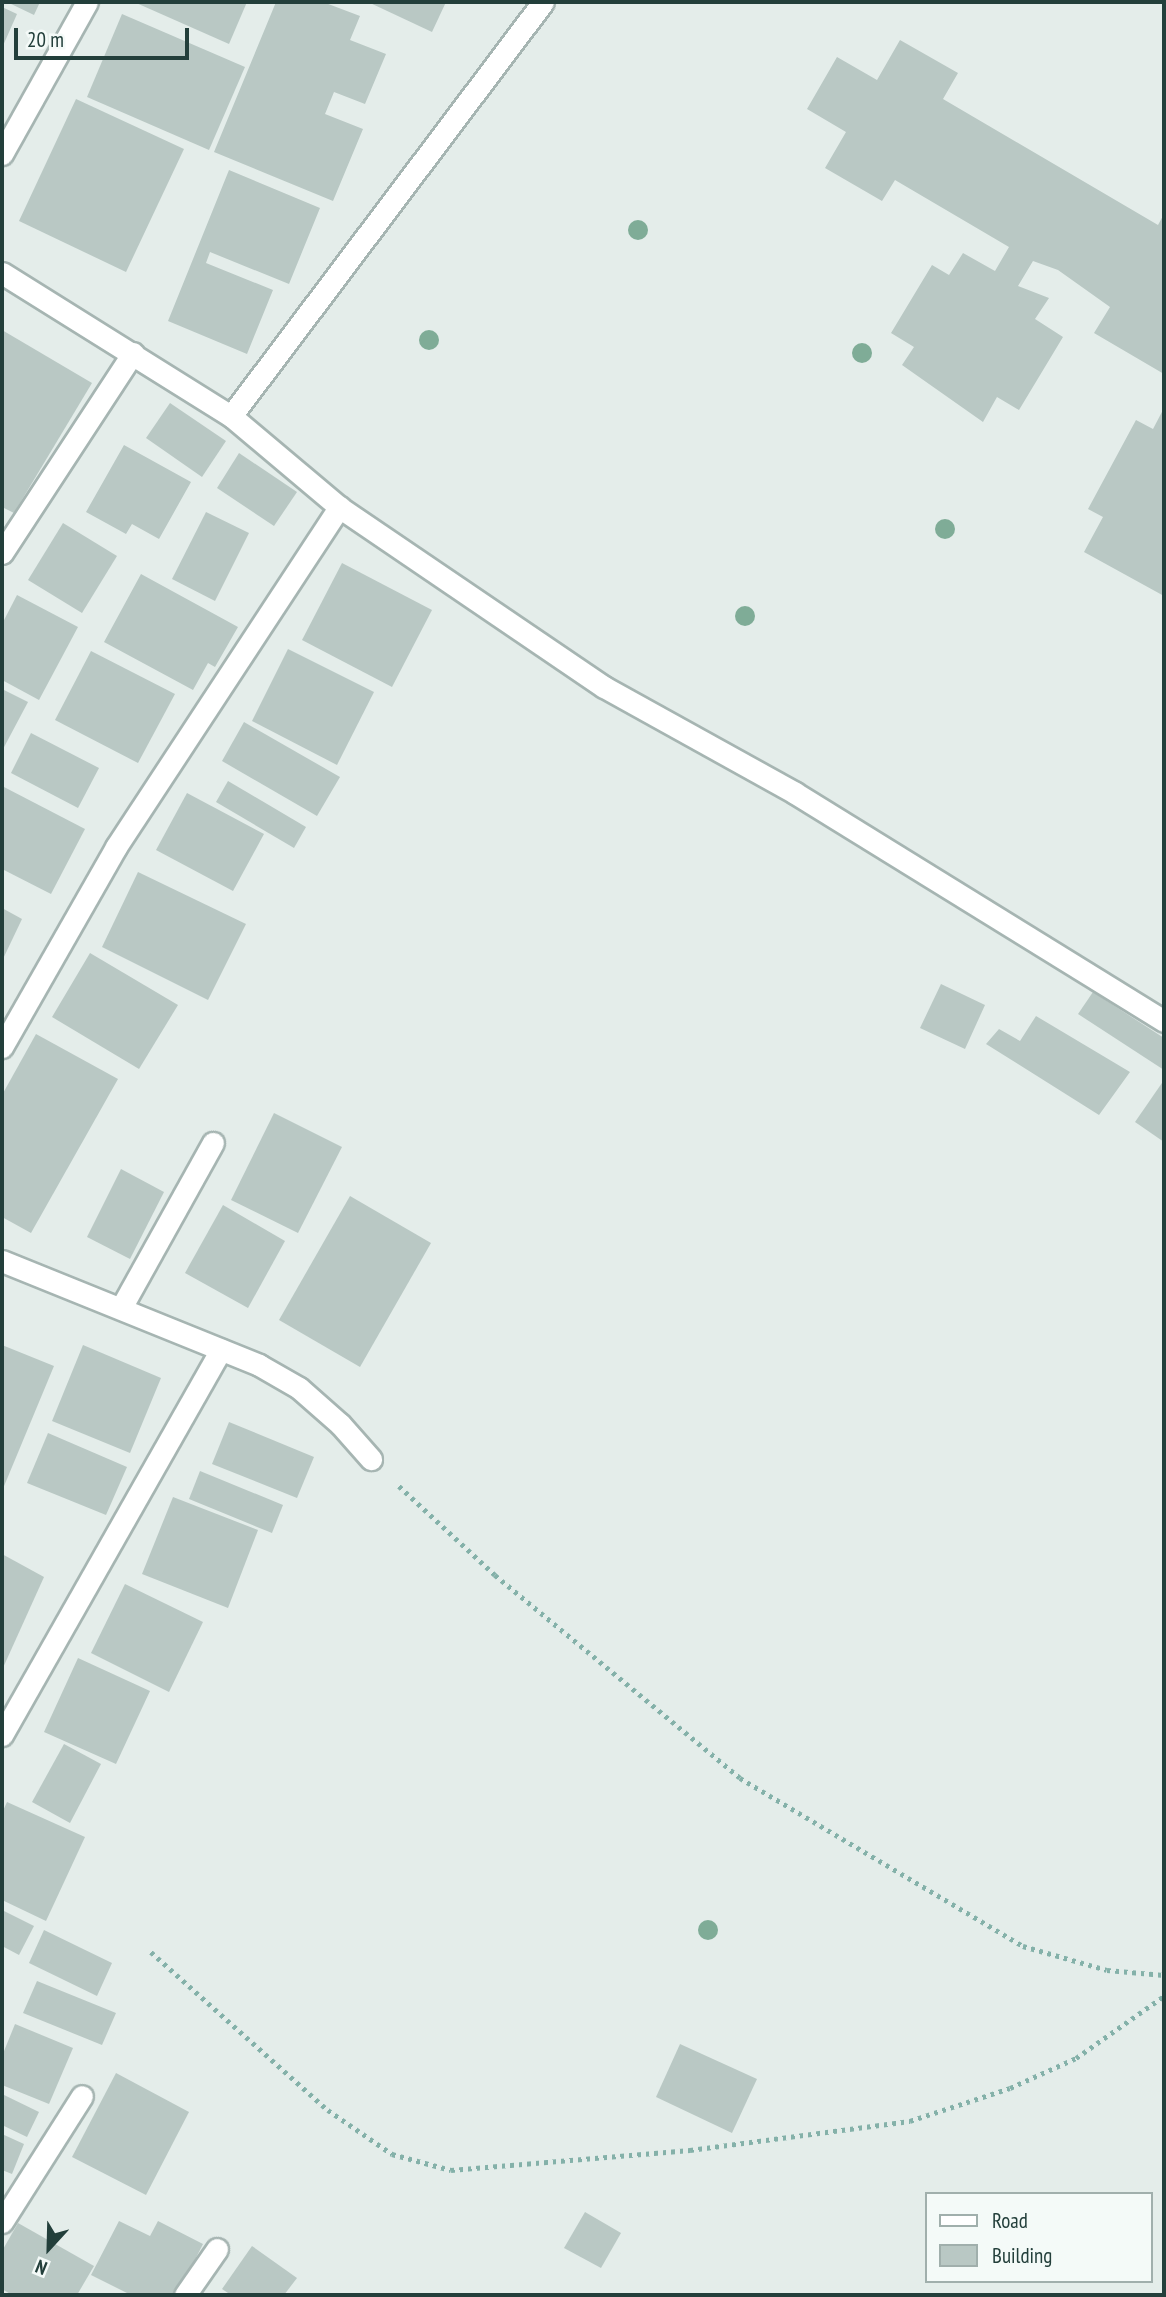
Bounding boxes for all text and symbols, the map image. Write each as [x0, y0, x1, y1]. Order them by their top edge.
scale bar [18, 14, 192, 58]
text: 20 m [27, 26, 64, 53]
legend [925, 2192, 1152, 2283]
text: Road [992, 2207, 1028, 2234]
north arrow [14, 2213, 84, 2283]
text: Building [992, 2242, 1052, 2269]
text: N [32, 2254, 50, 2281]

